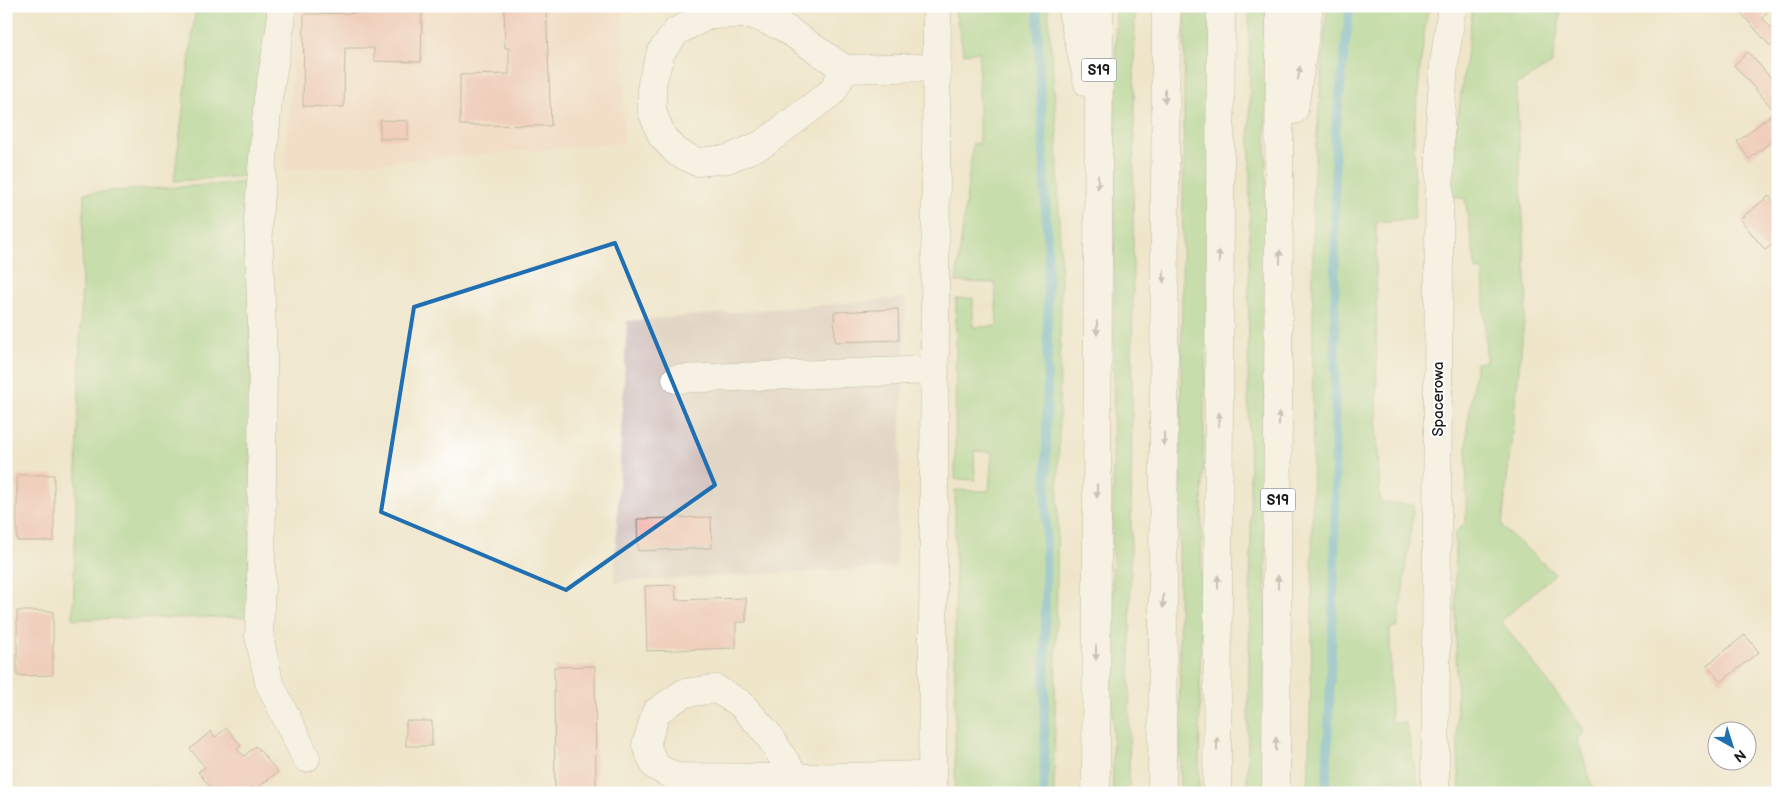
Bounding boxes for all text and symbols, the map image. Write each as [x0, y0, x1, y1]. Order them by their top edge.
road number: S19 [1082, 58, 1116, 82]
one-way arrow [1296, 65, 1304, 81]
one-way arrow [1161, 88, 1169, 104]
one-way arrow [1094, 175, 1102, 191]
one-way arrow [1216, 248, 1224, 264]
one-way arrow [1276, 248, 1284, 264]
one-way arrow [1160, 268, 1168, 284]
one-way arrow [1093, 320, 1101, 336]
street label: Spacerowa [1429, 361, 1448, 437]
one-way arrow [1215, 411, 1223, 427]
one-way arrow [1275, 411, 1283, 427]
one-way arrow [1160, 431, 1168, 447]
one-way arrow [1093, 483, 1101, 499]
road number: S19 [1260, 488, 1296, 512]
one-way arrow [1214, 573, 1222, 589]
one-way arrow [1274, 573, 1282, 589]
one-way arrow [1159, 593, 1167, 609]
one-way arrow [1092, 645, 1100, 661]
north arrow [1706, 722, 1756, 772]
one-way arrow [1213, 736, 1221, 752]
one-way arrow [1273, 736, 1281, 752]
text: N [1730, 746, 1749, 766]

